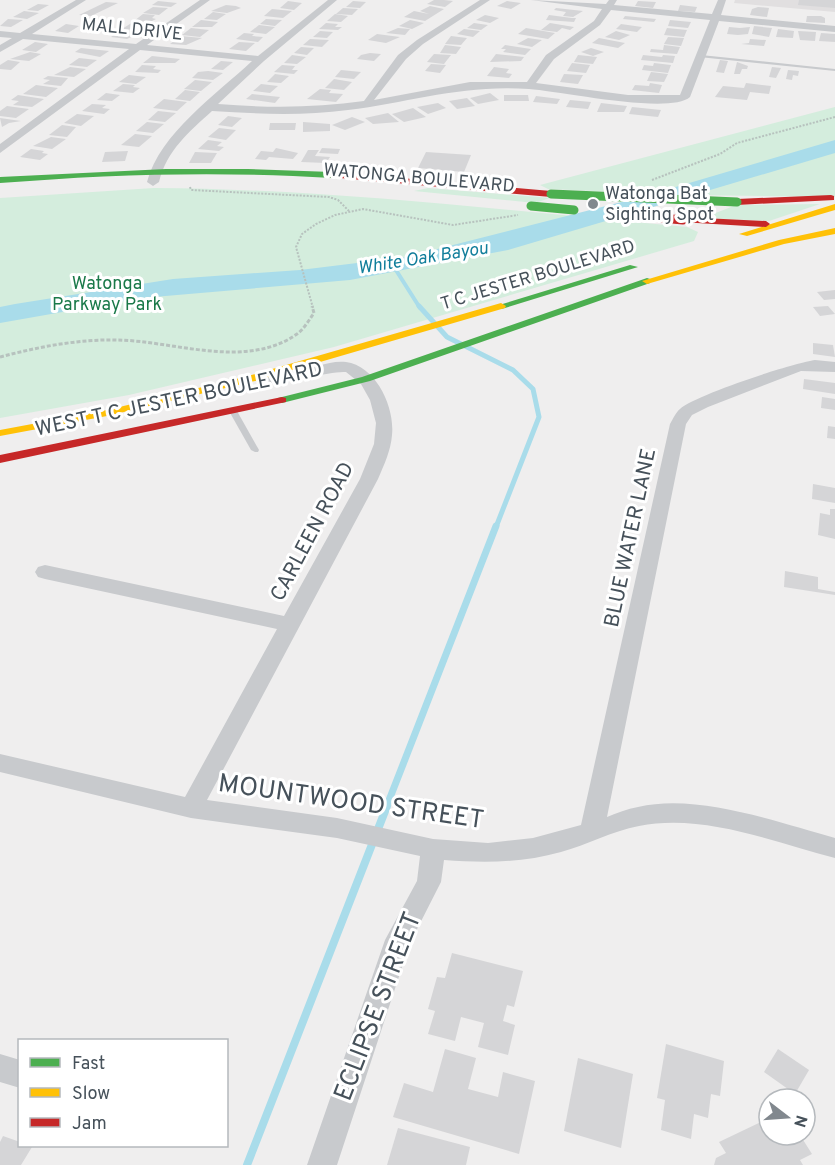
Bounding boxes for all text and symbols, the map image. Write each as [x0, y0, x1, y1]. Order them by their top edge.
street label: MALL DRIVE [80, 13, 184, 47]
street label: WATONGA BOULEVARD [322, 159, 516, 199]
place label: Watonga Bat Sighting Spot [605, 183, 714, 227]
marker: Watonga Bat Sighting Spot [586, 197, 600, 211]
street label: T C JESTER BOULEVARD [438, 235, 638, 317]
water label: White Oak Bayou [356, 237, 490, 281]
park label: Watonga Parkway Park [52, 273, 162, 317]
street label: WEST T C JESTER BOULEVARD [33, 356, 325, 444]
street label: BLUE WATER LANE [599, 446, 663, 630]
street label: CARLEEN ROAD [265, 458, 361, 606]
street label: MOUNTWOOD STREET [216, 768, 486, 838]
street label: ECLIPSE STREET [328, 908, 430, 1106]
legend [18, 1039, 228, 1147]
text: Fast [72, 1053, 105, 1076]
text: Slow [72, 1083, 110, 1106]
north arrow [757, 1087, 817, 1147]
text: N [788, 1112, 811, 1129]
text: Jam [72, 1113, 107, 1136]

